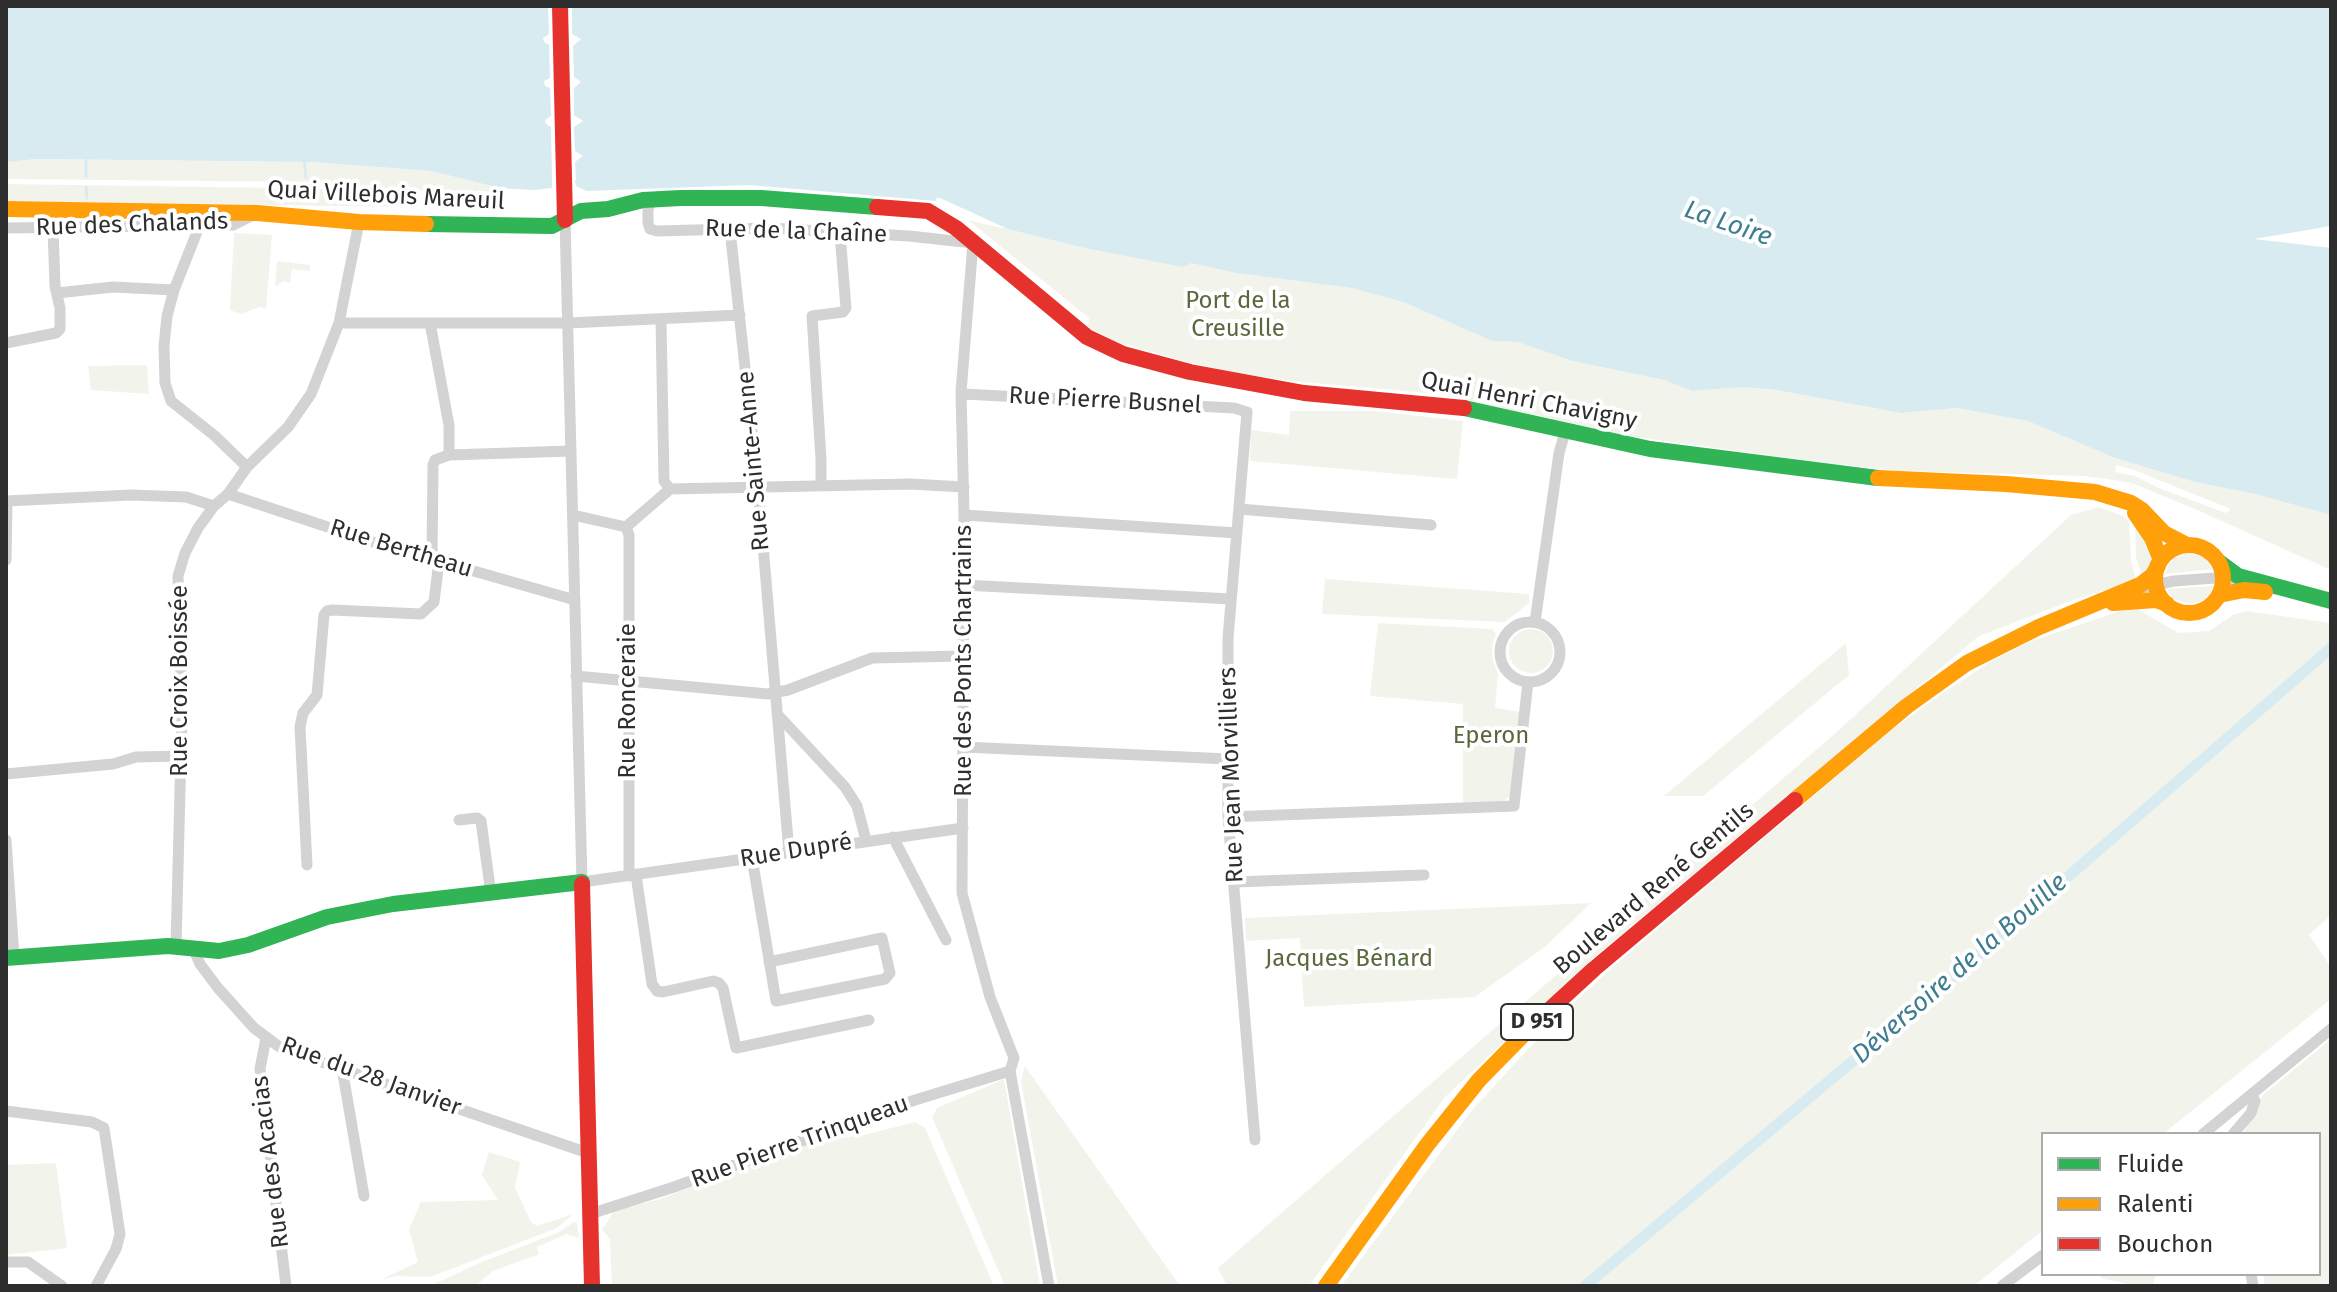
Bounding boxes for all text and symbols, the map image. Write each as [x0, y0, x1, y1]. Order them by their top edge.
street label: Quai Villebois Mareuil [267, 175, 505, 217]
water label: La Loire [1680, 194, 1776, 254]
street label: Rue des Chalands [35, 207, 229, 243]
street label: Rue de la Chaîne [704, 214, 888, 250]
park label: Port de la Creusille [1185, 287, 1291, 343]
street label: Quai Henri Chavigny [1419, 366, 1639, 436]
street label: Rue Sainte-Anne [732, 370, 776, 552]
street label: Rue Pierre Busnel [1008, 382, 1202, 420]
street label: Rue Bertheau [326, 514, 476, 584]
street label: Rue des Ponts Chartrains [950, 525, 978, 797]
street label: Rue Croix Boissée [166, 585, 194, 777]
street label: Rue Ronceraie [614, 623, 642, 779]
street label: Rue Jean Morvilliers [1214, 667, 1250, 883]
park label: Eperon [1453, 722, 1529, 750]
street label: Boulevard René Gentils [1548, 797, 1760, 981]
street label: Rue Dupré [738, 828, 854, 874]
water label: Déversoire de la Bouille [1846, 867, 2074, 1071]
park label: Jacques Bénard [1265, 945, 1433, 973]
road number: D 951 [1501, 1004, 1573, 1040]
street label: Rue du 28 Janvier [277, 1031, 465, 1123]
street label: Rue des Acacias [246, 1074, 296, 1250]
street label: Rue Pierre Trinqueau [688, 1089, 912, 1195]
legend [2041, 1132, 2321, 1276]
text: Fluide [2117, 1150, 2184, 1178]
text: Ralenti [2117, 1190, 2194, 1218]
text: Bouchon [2117, 1230, 2213, 1258]

